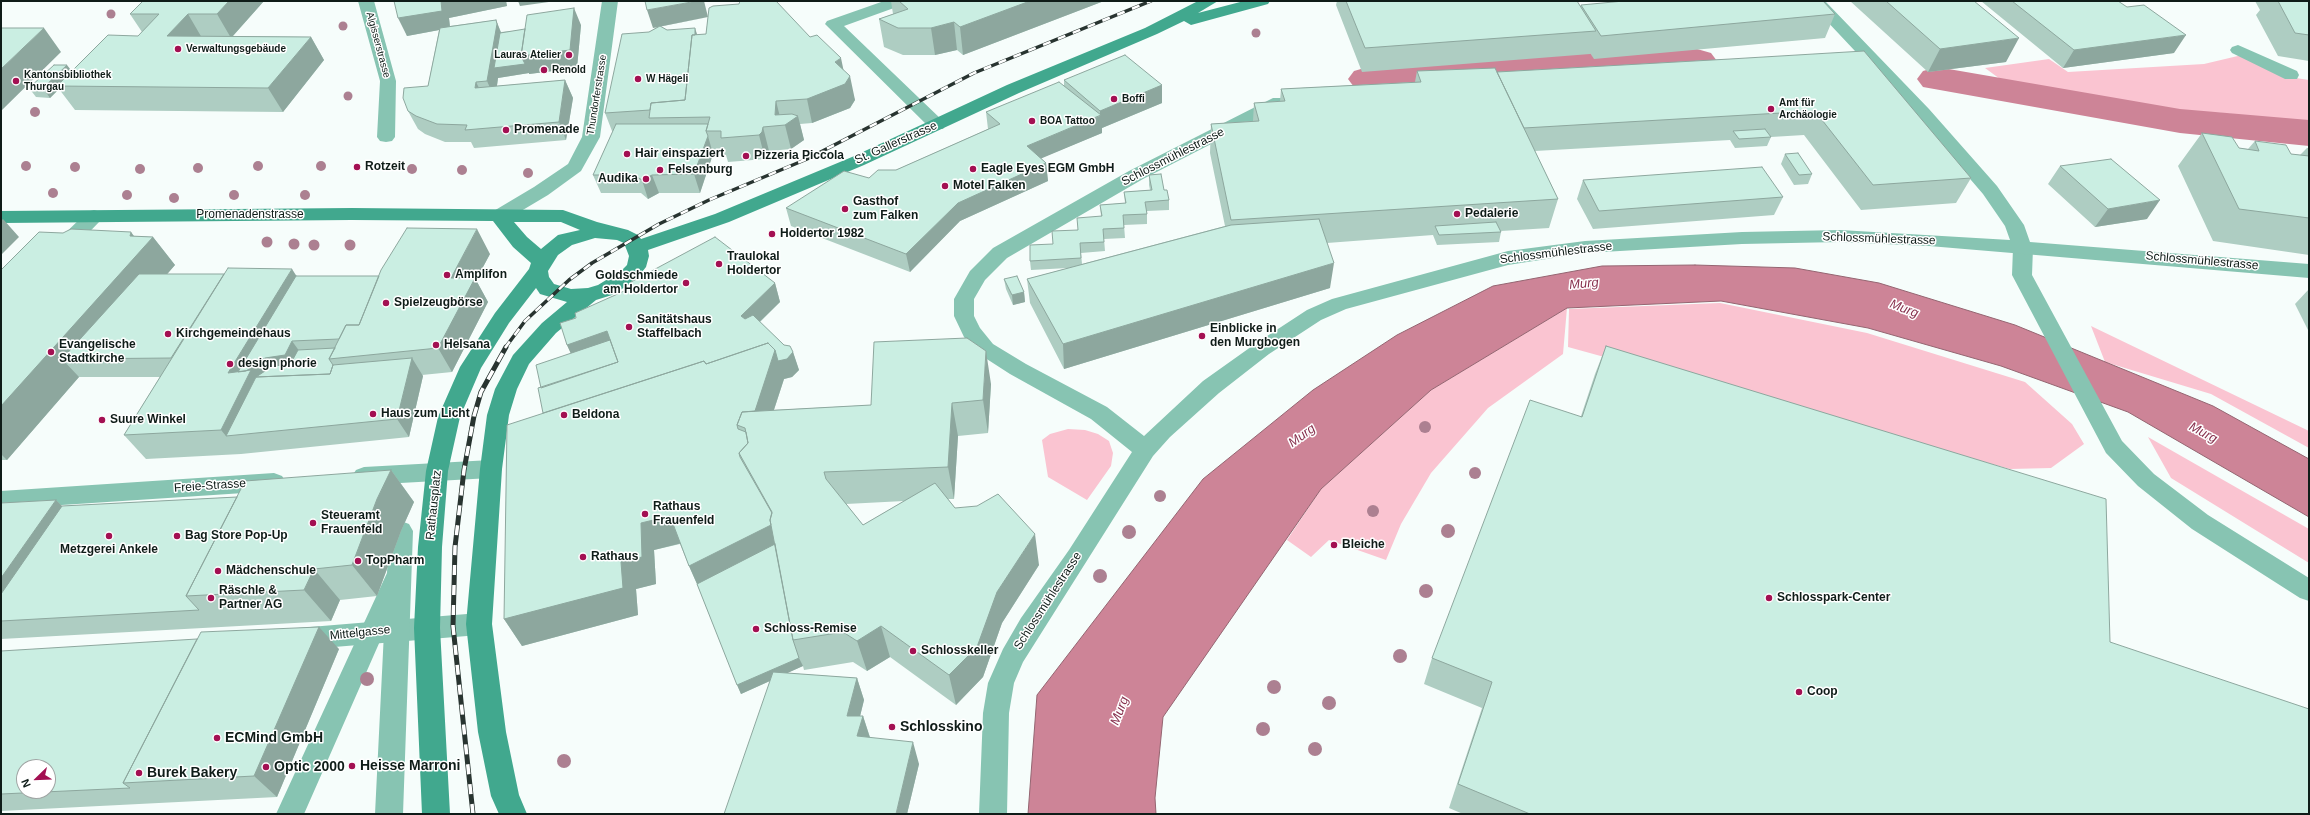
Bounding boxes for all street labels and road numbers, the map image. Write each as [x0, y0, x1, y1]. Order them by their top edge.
street label: Algisserstrasse [363, 11, 393, 79]
street label: Thundorferstrasse [585, 54, 609, 136]
street label: St. Gallerstrasse [853, 118, 939, 168]
street label: Schlossmühlestrasse [1119, 125, 1227, 189]
street label: Promenadenstrasse [196, 208, 304, 222]
street label: Schlossmühlestrasse [1822, 230, 1936, 248]
street label: Schlossmühlestrasse [1499, 239, 1613, 267]
street label: Schlossmühlestrasse [2145, 249, 2259, 273]
street label: Rathausplatz [423, 469, 445, 541]
street label: Freie-Strasse [174, 476, 246, 496]
street label: Schlossmühlestrasse [1011, 550, 1085, 652]
street label: Mittelgasse [329, 623, 391, 643]

